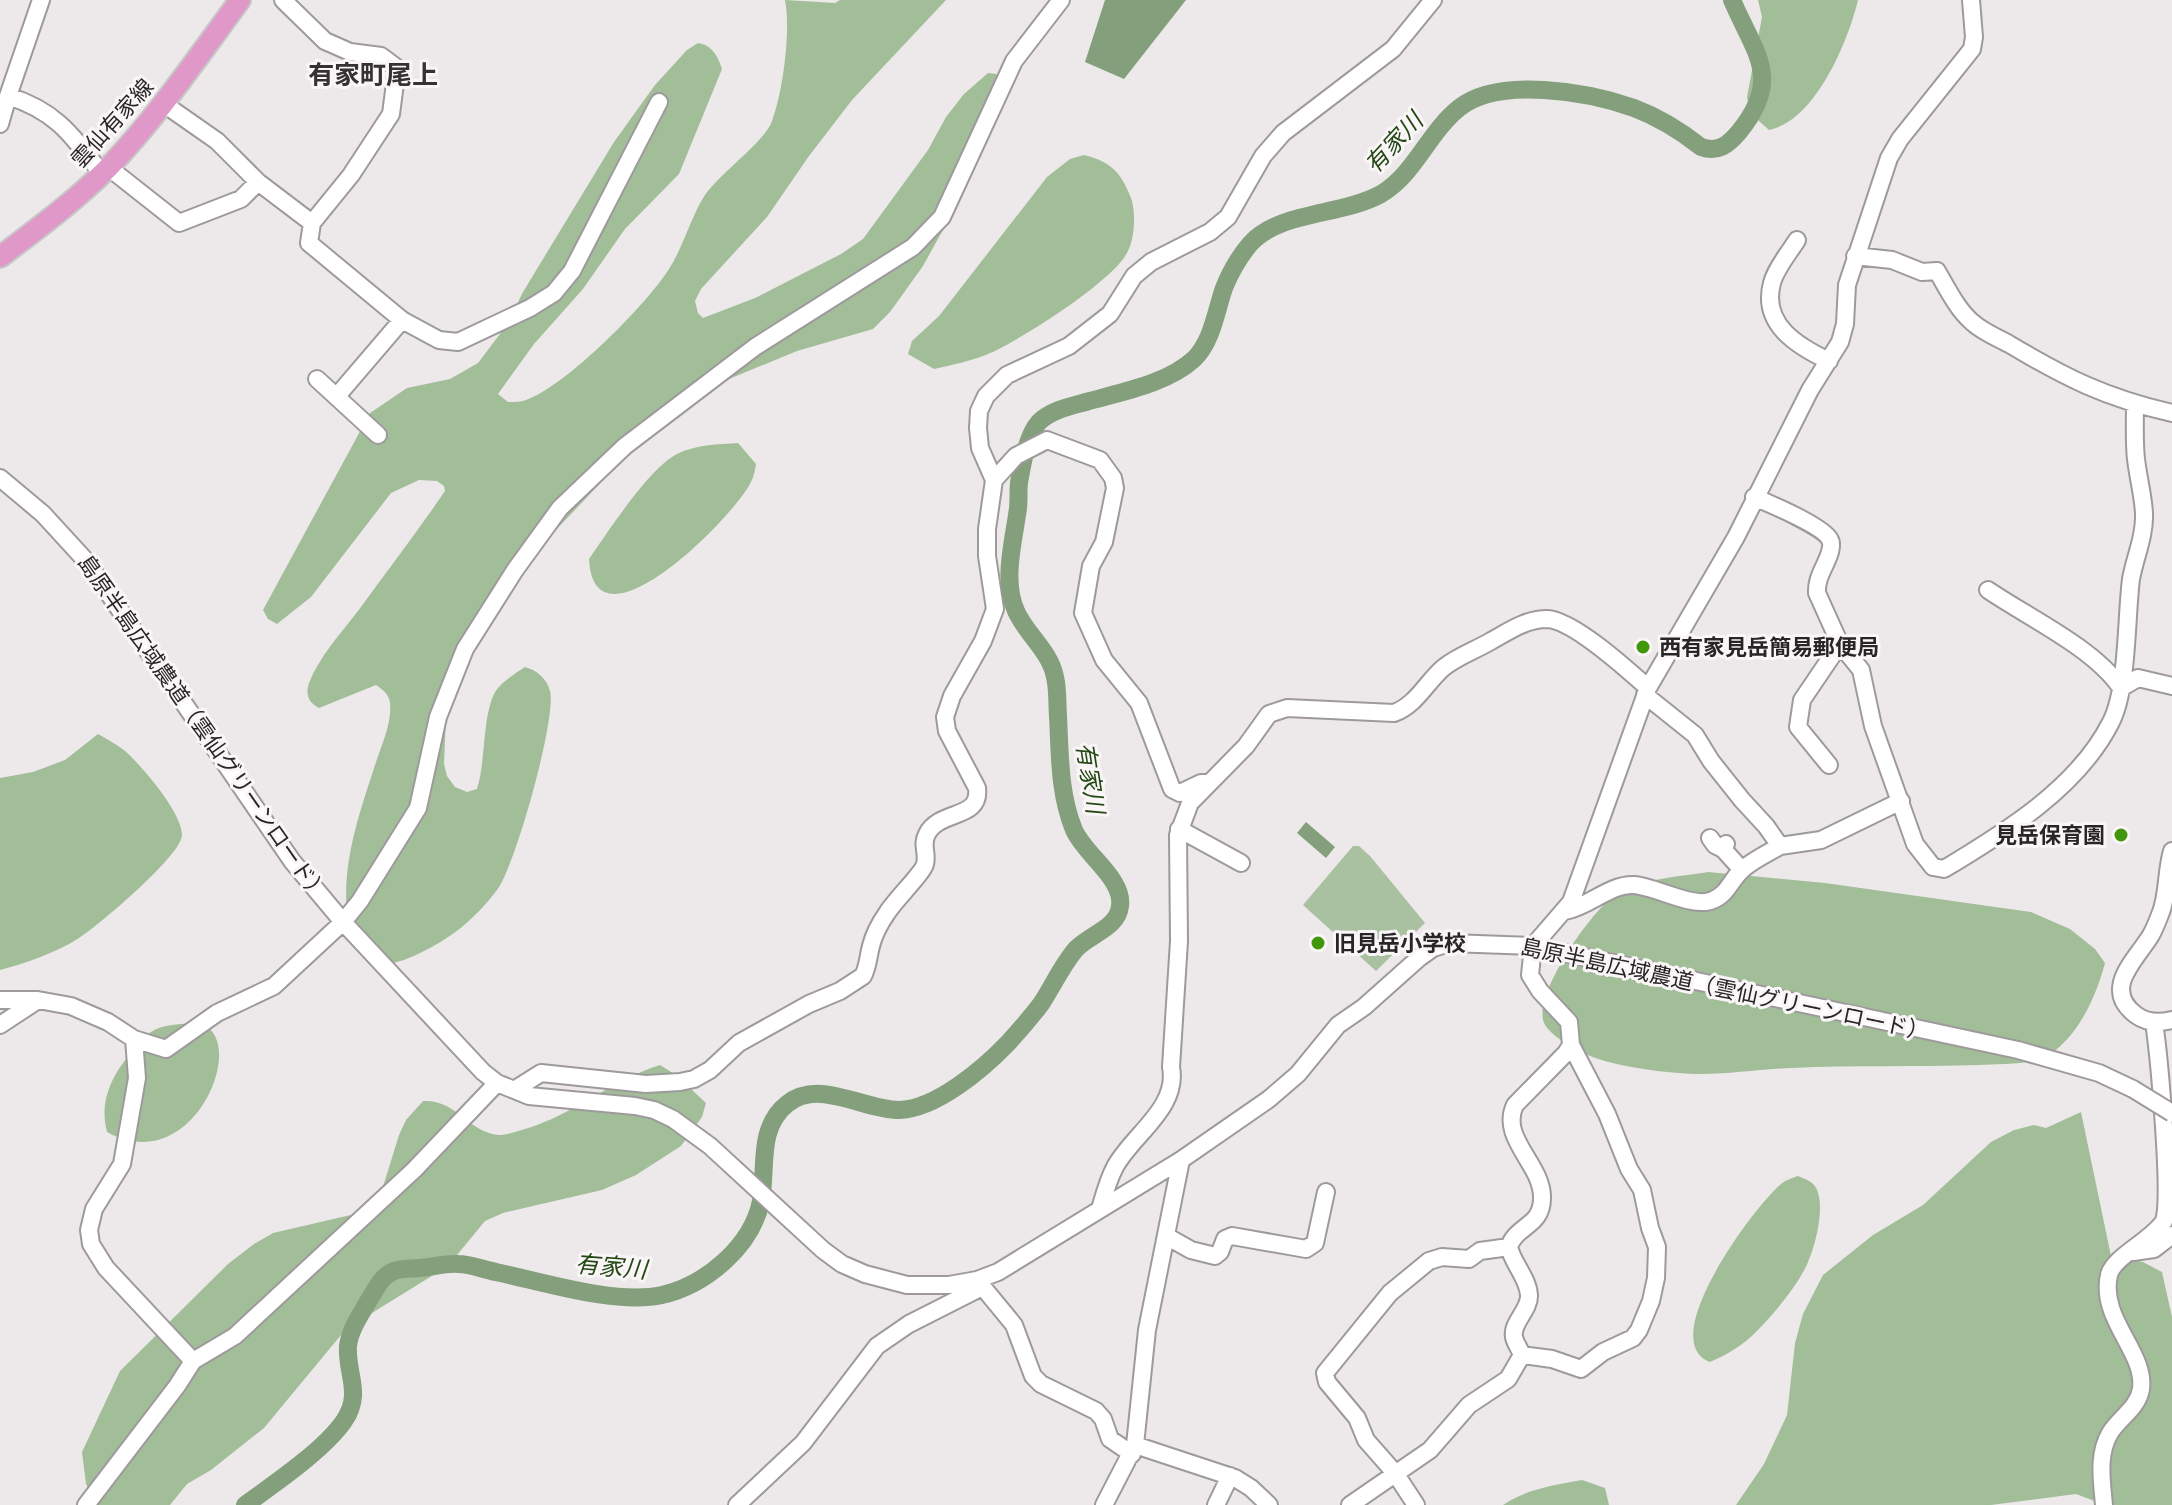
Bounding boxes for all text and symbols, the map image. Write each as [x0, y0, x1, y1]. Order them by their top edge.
district label: 有家町尾上 [308, 56, 438, 92]
street label: 雲仙有家線 [64, 72, 160, 174]
water label: 有家川 [1356, 102, 1432, 180]
street label: 島原半島広域農道（雲仙グリーンロード） [71, 549, 335, 907]
place label: 西有家見岳簡易郵便局 [1659, 632, 1879, 662]
marker: 西有家見岳簡易郵便局 [1634, 638, 1652, 656]
water label: 有家川 [1070, 740, 1114, 819]
place label: 見岳保育園 [1995, 820, 2105, 850]
marker: 見岳保育園 [2112, 826, 2130, 844]
place label: 旧見岳小学校 [1334, 928, 1466, 958]
street label: 島原半島広域農道（雲仙グリーンロード） [1518, 931, 1932, 1047]
marker: 旧見岳小学校 [1309, 934, 1327, 952]
water label: 有家川 [574, 1246, 651, 1285]

